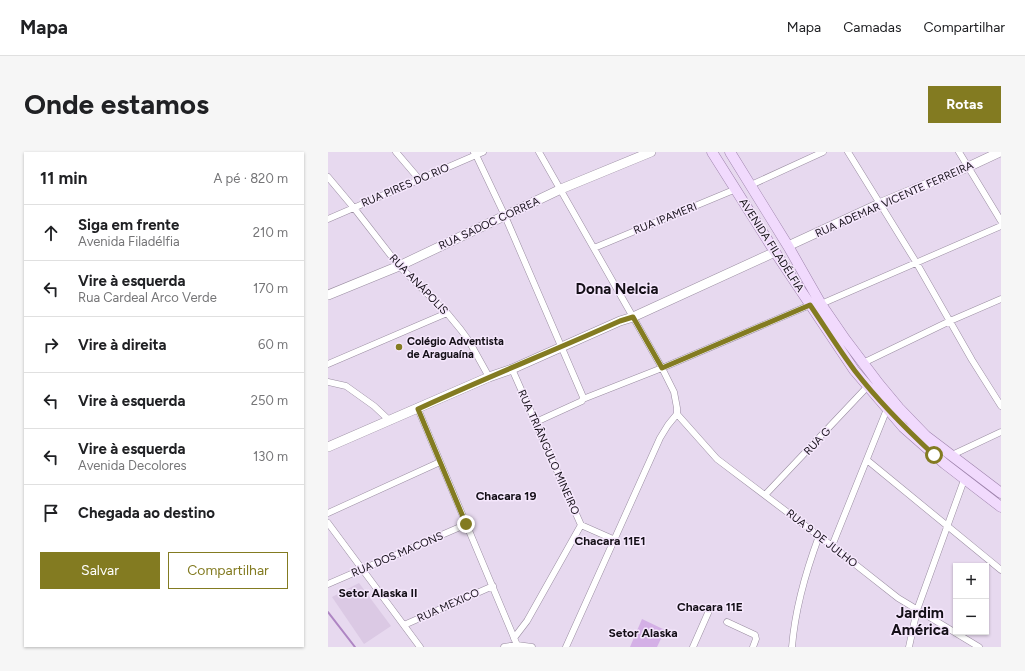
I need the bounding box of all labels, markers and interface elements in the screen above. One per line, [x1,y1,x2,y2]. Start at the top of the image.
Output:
text: Mapa [20,16,68,39]
text: Mapa [787,19,821,36]
text: Camadas [843,19,901,36]
text: Compartilhar [923,19,1005,36]
button: Rotas [928,86,1001,123]
text: Onde estamos [24,87,209,121]
street label: RUA ADEMAR VICENTE FERREIRA [813,158,976,240]
street label: RUA PIRES DO RIO [359,161,452,210]
text: 11 min [40,168,87,188]
text: A pé · 820 m [214,171,288,186]
street label: RUA SADOC CORREA [437,194,542,253]
street label: AVENIDA FILADÉLFIA [737,196,807,295]
street label: RUA IPAMERI [632,200,699,237]
text: Siga em frente [78,216,179,234]
icon: ahead [40,222,62,244]
text: 210 m [253,225,288,240]
text: Avenida Filadélfia [78,234,180,249]
street label: RUA ANÁPOLIS [387,252,451,317]
text: Vire à esquerda [78,272,185,290]
icon: left [40,278,62,300]
district label: Dona Nelcia [575,280,659,298]
text: 170 m [253,281,288,296]
text: Rua Cardeal Arco Verde [78,290,217,305]
icon: right [40,334,62,356]
place label: Colégio Adventista de Araguaína [407,335,504,361]
text: Vire à direita [78,336,167,354]
text: 60 m [258,337,288,352]
marker: Colégio Adventista de Araguaína [394,342,404,352]
street label: RUA TRIÂNGULO MINEIRO [515,387,583,517]
icon: left [40,390,62,412]
text: Vire à esquerda [78,392,185,410]
text: 250 m [251,393,288,408]
street label: RUA G [801,425,833,458]
text: Vire à esquerda [78,440,185,458]
icon: left [40,446,62,468]
route start [925,446,943,464]
text: 130 m [253,449,288,464]
text: Avenida Decolores [78,458,187,473]
district label: Chacara 19 [476,489,536,503]
icon: arrive [40,502,62,524]
text: Chegada ao destino [78,504,215,522]
street label: RUA 9 DE JULHO [784,507,860,570]
route end [457,515,475,533]
street label: RUA DOS MACONS [349,529,445,580]
district label: Chacara 11E1 [575,534,645,548]
button: Salvar [40,552,160,589]
button: Compartilhar [168,552,288,589]
map controls [953,563,989,635]
button: + [953,563,989,599]
district label: Setor Alaska II [339,586,417,600]
street label: RUA MEXICO [415,586,482,625]
button: − [953,599,989,635]
district label: Chacara 11E [677,600,743,614]
district label: Jardim América [891,604,949,639]
district label: Setor Alaska [608,626,678,640]

